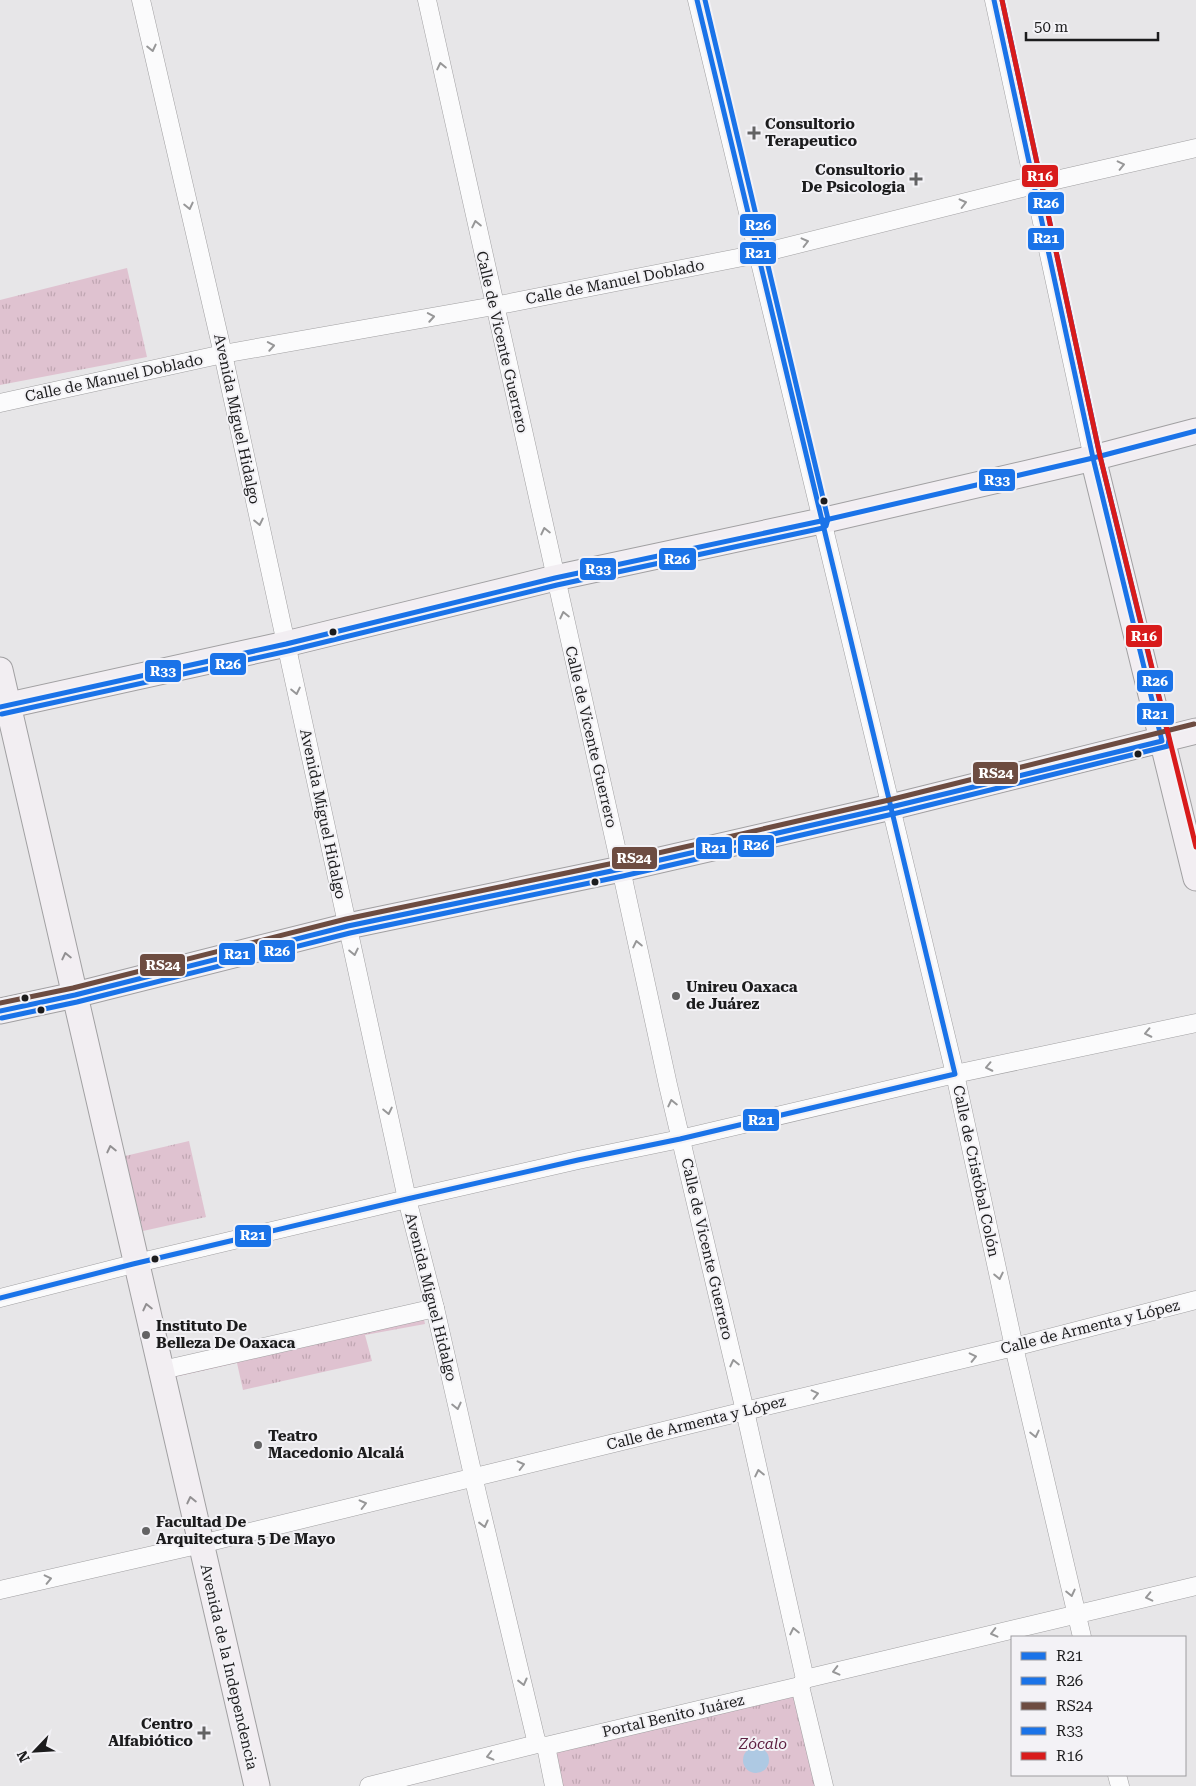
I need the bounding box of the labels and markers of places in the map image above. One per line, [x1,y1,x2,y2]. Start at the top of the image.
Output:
place label: Consultorio Terapeutico [765,115,857,150]
marker: Consultorio Terapeutico [747,126,761,140]
place label: Consultorio De Psicologia [801,161,905,196]
marker: Consultorio De Psicologia [909,172,923,186]
unlabelled marker [819,496,829,506]
unlabelled marker [328,627,338,637]
unlabelled marker [1133,749,1143,759]
unlabelled marker [590,877,600,887]
place label: Unireu Oaxaca de Juárez [686,978,798,1013]
marker: Unireu Oaxaca de Juárez [670,990,682,1002]
unlabelled marker [20,993,30,1003]
unlabelled marker [36,1005,46,1015]
unlabelled marker [150,1254,160,1264]
place label: Instituto De Belleza De Oaxaca [156,1317,296,1352]
marker: Instituto De Belleza De Oaxaca [140,1329,152,1341]
place label: Teatro Macedonio Alcalá [268,1427,404,1462]
marker: Teatro Macedonio Alcalá [252,1439,264,1451]
place label: Facultad De Arquitectura 5 De Mayo [156,1513,336,1548]
marker: Facultad De Arquitectura 5 De Mayo [140,1525,152,1537]
place label: Centro Alfabiótico [108,1715,193,1750]
marker: Centro Alfabiótico [197,1726,211,1740]

